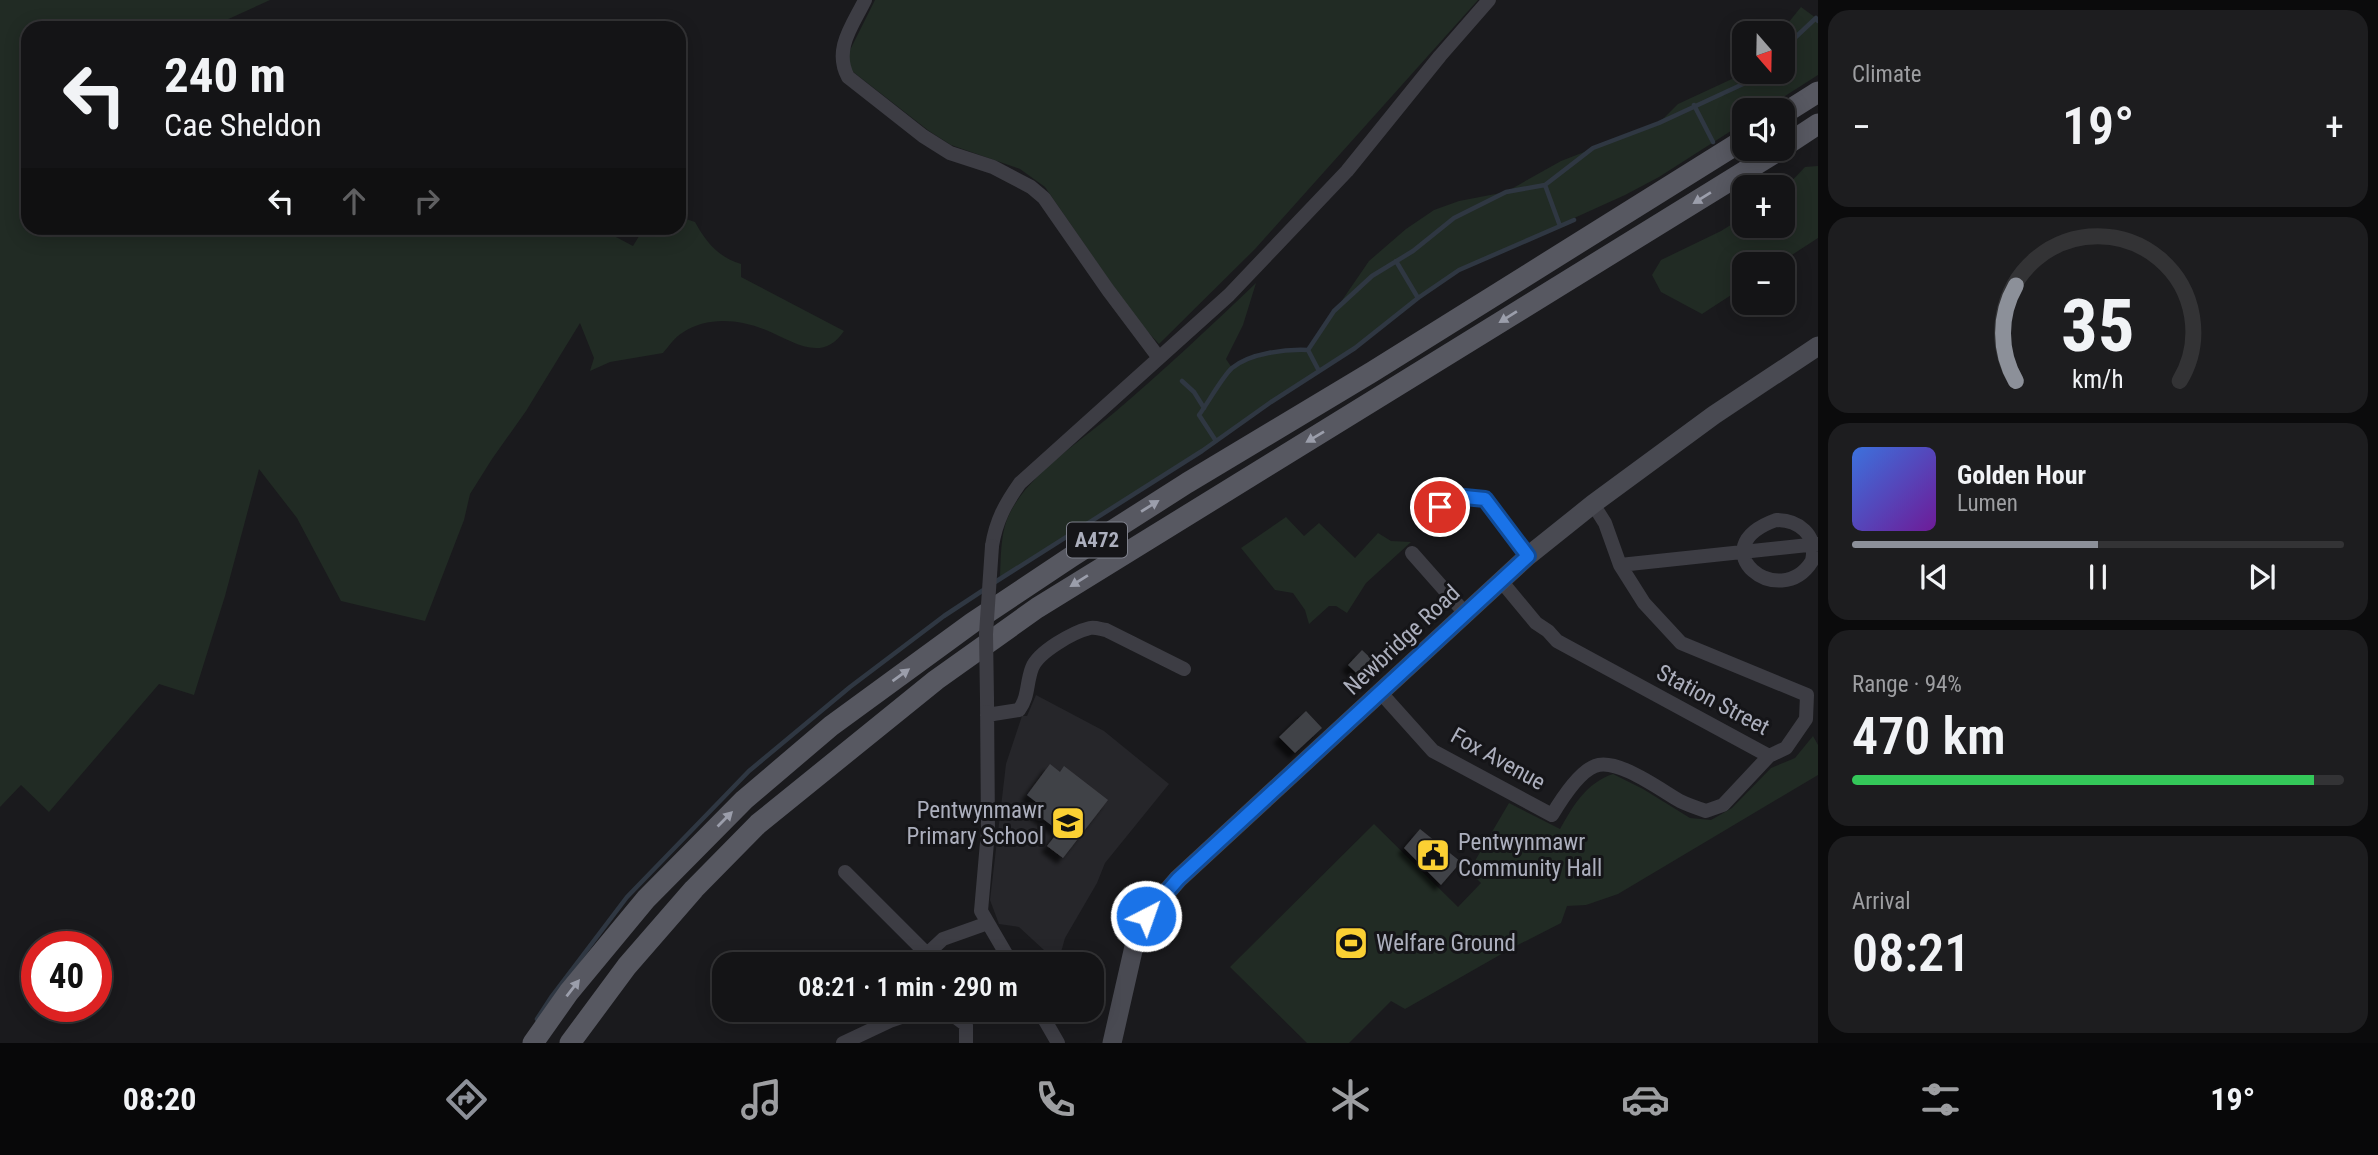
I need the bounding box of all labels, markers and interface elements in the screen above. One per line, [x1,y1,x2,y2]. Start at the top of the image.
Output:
north arrow [1732,21,1796,84]
map controls [1732,21,1795,315]
text: 240 m [164,47,286,104]
icon: left [49,49,140,140]
text: Climate [1852,61,1922,88]
text: 19° [2062,96,2134,157]
button: sound [1732,98,1795,161]
text: − [1852,105,1871,149]
text: + [2325,105,2344,149]
text: Cae Sheldon [164,106,322,144]
button: + [1732,175,1795,238]
icon: left [262,182,300,220]
icon: ahead [335,182,373,220]
icon: right [408,182,446,220]
one-way arrow [1692,191,1711,204]
button: − [1732,252,1795,315]
text: 35 [2061,283,2135,369]
one-way arrow [1499,311,1518,324]
text: km/h [2072,365,2124,394]
one-way arrow [1305,430,1324,443]
text: Golden Hour [1957,460,2086,490]
pin [1410,477,1470,537]
icon: arrive [1421,488,1459,526]
text: Lumen [1957,490,2018,517]
one-way arrow [1141,500,1160,513]
road number: A472 [1067,522,1127,558]
icon: previous [1915,558,1953,596]
icon: pause [2079,558,2117,596]
icon: next [2243,558,2281,596]
one-way arrow [1069,575,1089,588]
street label: Newbridge Road [1338,579,1466,701]
street label: Station Street [1652,659,1774,741]
one-way arrow [892,668,910,682]
text: Range · 94% [1852,671,1962,698]
text: 470 km [1852,706,2006,767]
street label: Fox Avenue [1446,722,1550,796]
place label: Pentwynmawr Primary School [907,797,1044,850]
school or university icon: Pentwynmawr Primary School [1049,804,1087,842]
one-way arrow [717,810,734,827]
place label: Pentwynmawr Community Hall [1458,829,1602,882]
public building icon: Pentwynmawr Community Hall [1414,836,1452,874]
position arrow [1109,879,1183,953]
text: Arrival [1852,888,1911,915]
text: 08:21 [1852,923,1970,984]
sports icon: Welfare Ground [1332,924,1370,962]
place label: Welfare Ground [1376,930,1516,957]
speed limit sign: 40 [21,931,112,1022]
text: 08:21 · 1 min · 290 m [798,972,1018,1002]
one-way arrow [566,979,581,997]
icon: directions [442,1075,491,1124]
icon: music [737,1075,786,1124]
icon: phone [1031,1075,1080,1124]
icon: climate [1326,1075,1375,1124]
icon: car [1621,1075,1670,1124]
icon: filters [1916,1075,1965,1124]
text: 08:20 [123,1080,196,1118]
text: 19° [2210,1080,2255,1118]

